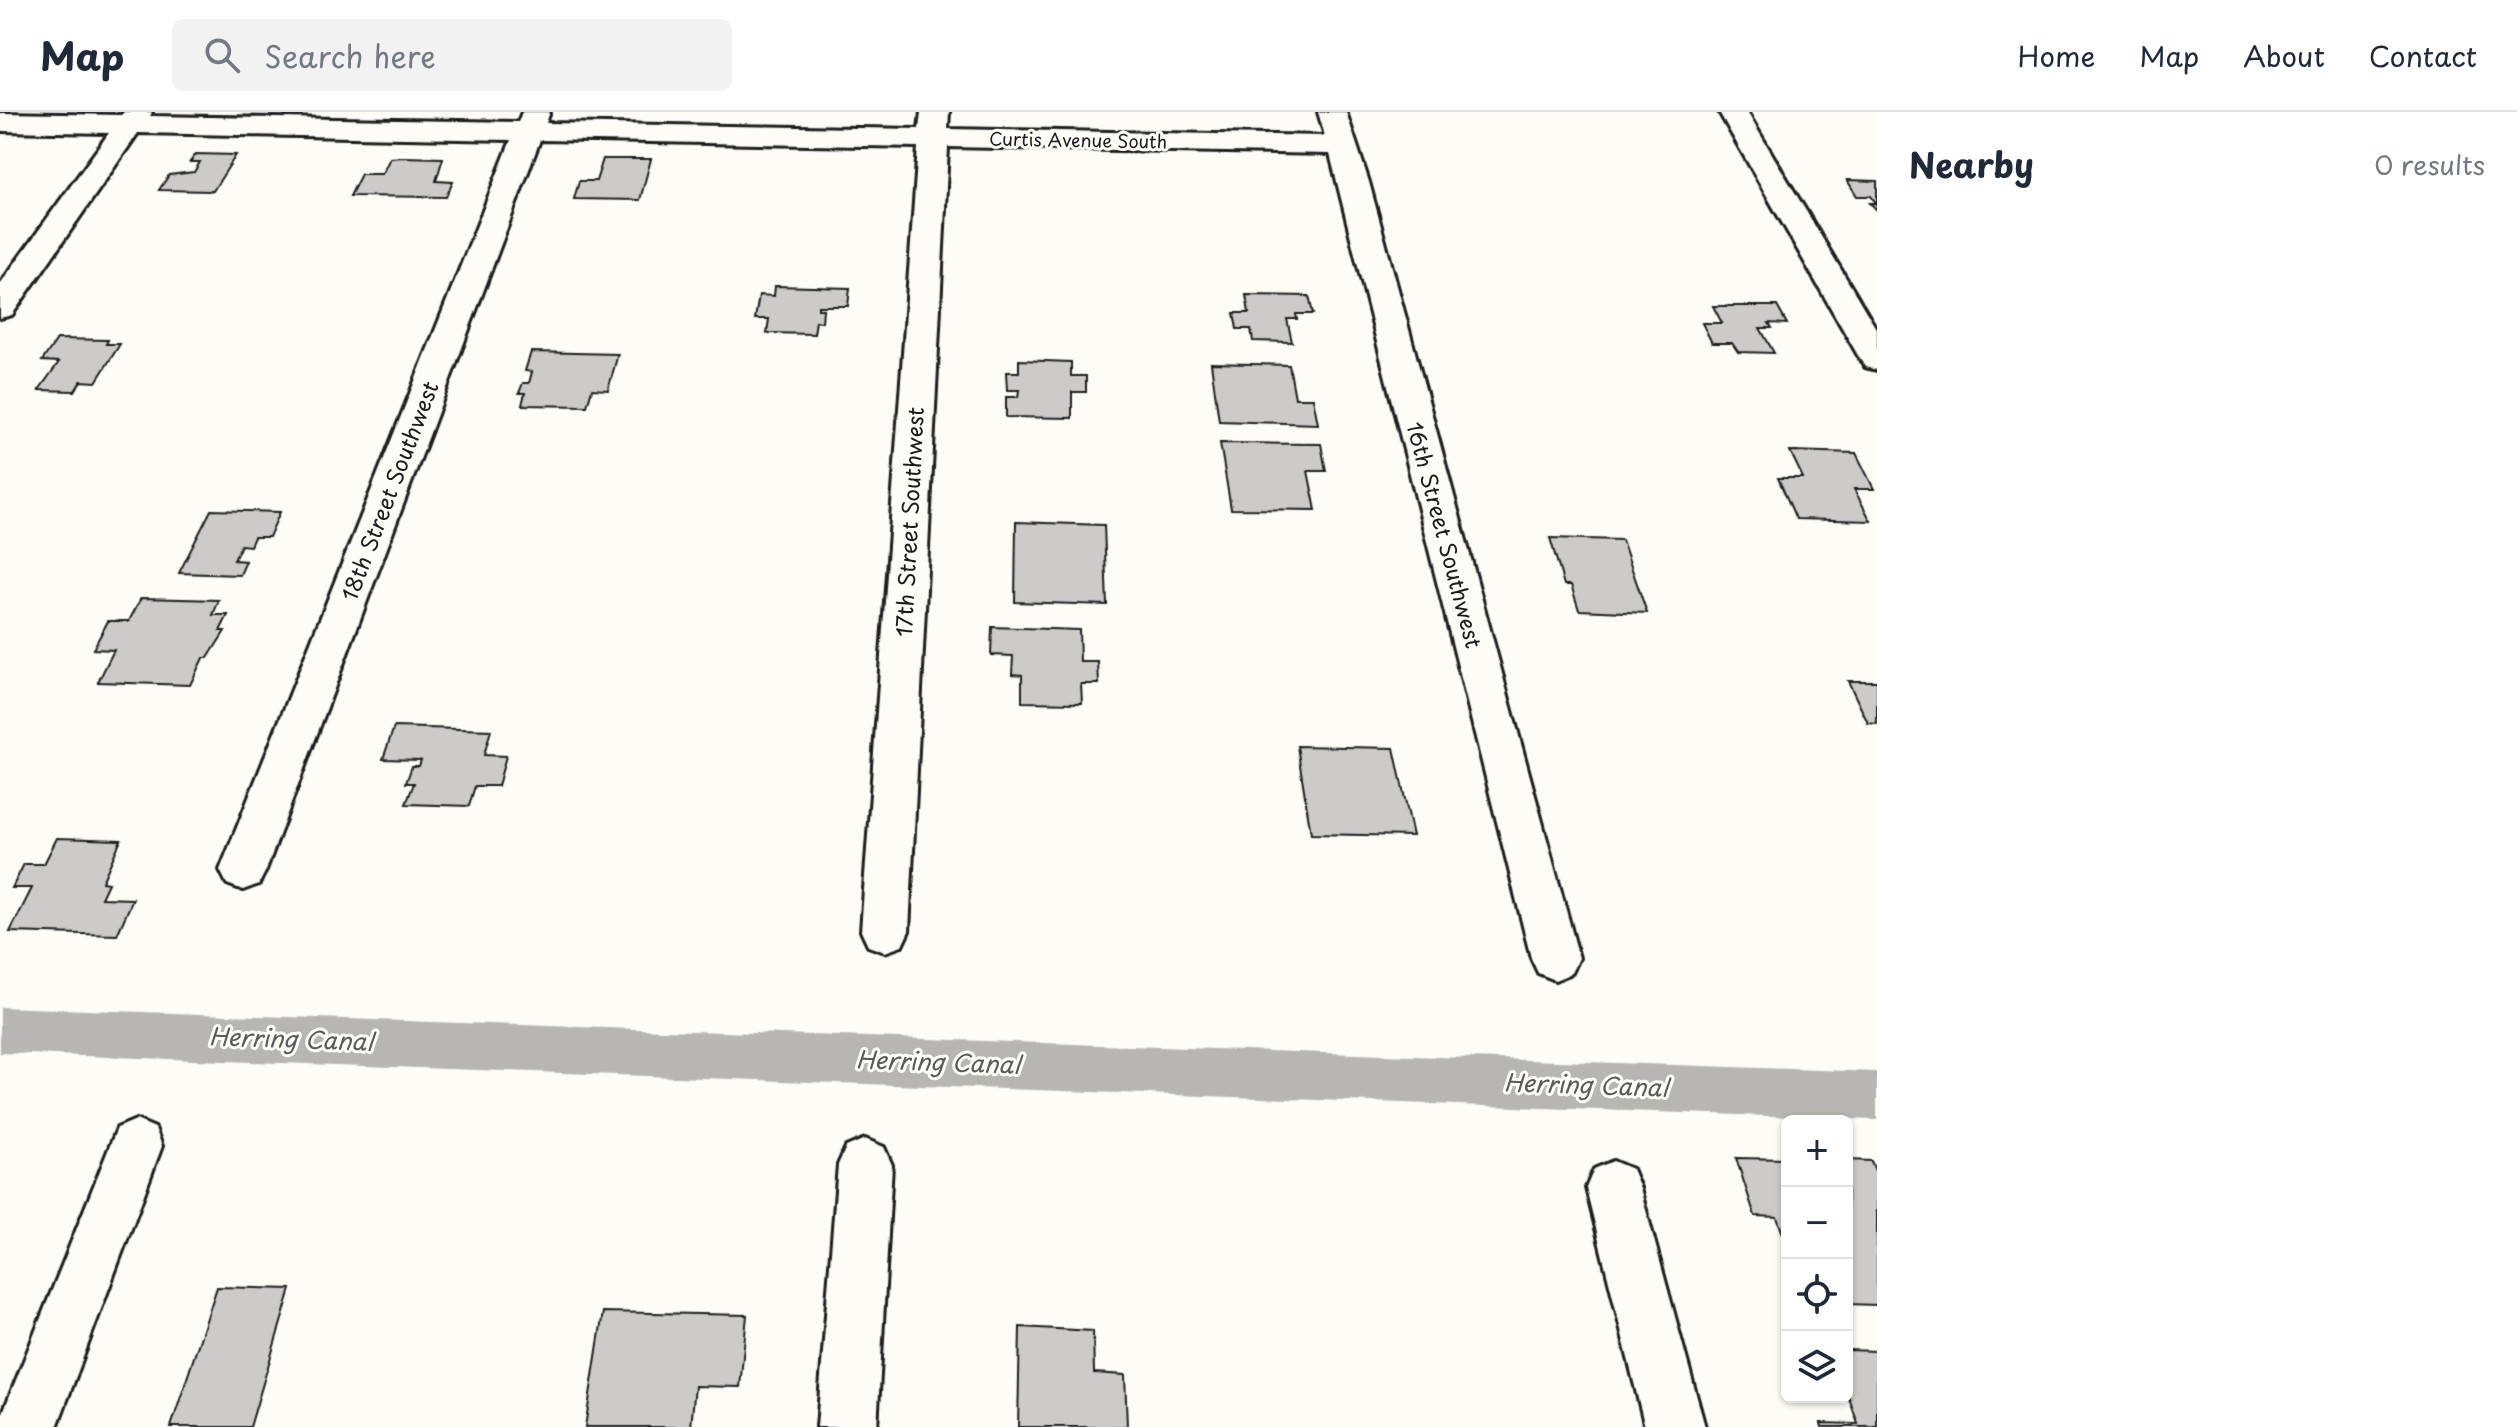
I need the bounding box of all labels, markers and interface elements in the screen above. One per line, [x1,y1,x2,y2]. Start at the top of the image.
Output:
search box [172,19,732,91]
text: Map [40,27,124,84]
icon: search [200,33,244,77]
text: Search here [264,33,436,78]
text: Home [2017,34,2095,77]
text: Map [2139,34,2199,77]
text: About [2243,34,2325,77]
text: Contact [2369,34,2477,77]
street label: Curtis Avenue South [989,124,1167,155]
text: Nearby [1909,138,2034,190]
text: 0 results [2374,145,2485,184]
street label: 18th Street Southwest [332,376,446,605]
street label: 17th Street Southwest [886,406,931,638]
street label: 16th Street Southwest [1399,418,1492,652]
water label: Herring Canal [208,1017,377,1059]
water label: Herring Canal [855,1040,1024,1082]
water label: Herring Canal [1503,1063,1672,1105]
map controls [1781,1115,1853,1403]
button: + [1781,1115,1853,1187]
button: − [1781,1187,1853,1259]
button: locate [1781,1259,1853,1331]
button: layers [1781,1331,1853,1403]

